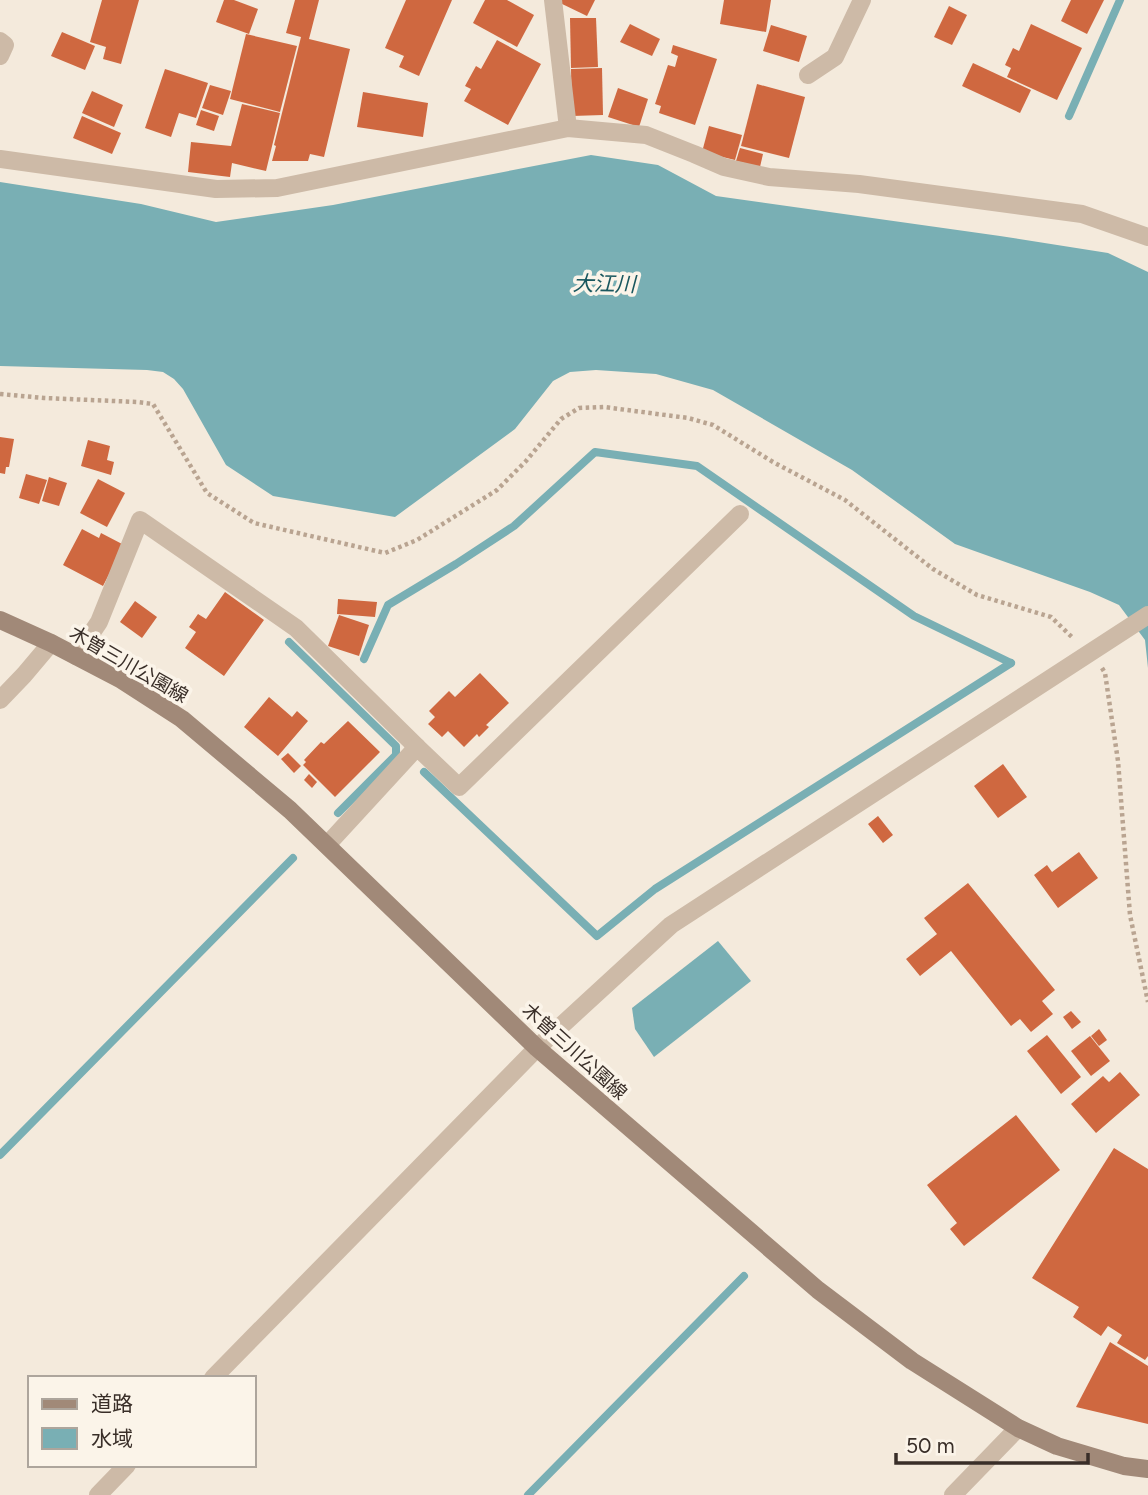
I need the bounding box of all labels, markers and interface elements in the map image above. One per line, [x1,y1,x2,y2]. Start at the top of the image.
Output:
water label: 大江川 [572,270,638,297]
street label: 木曽三川公園線 [65,621,192,708]
street label: 木曽三川公園線 [518,998,632,1104]
legend [28,1376,256,1467]
text: 道路 [91,1391,133,1416]
scale bar [896,1422,1088,1466]
text: 水域 [91,1426,133,1451]
text: 50 m [906,1433,955,1458]

